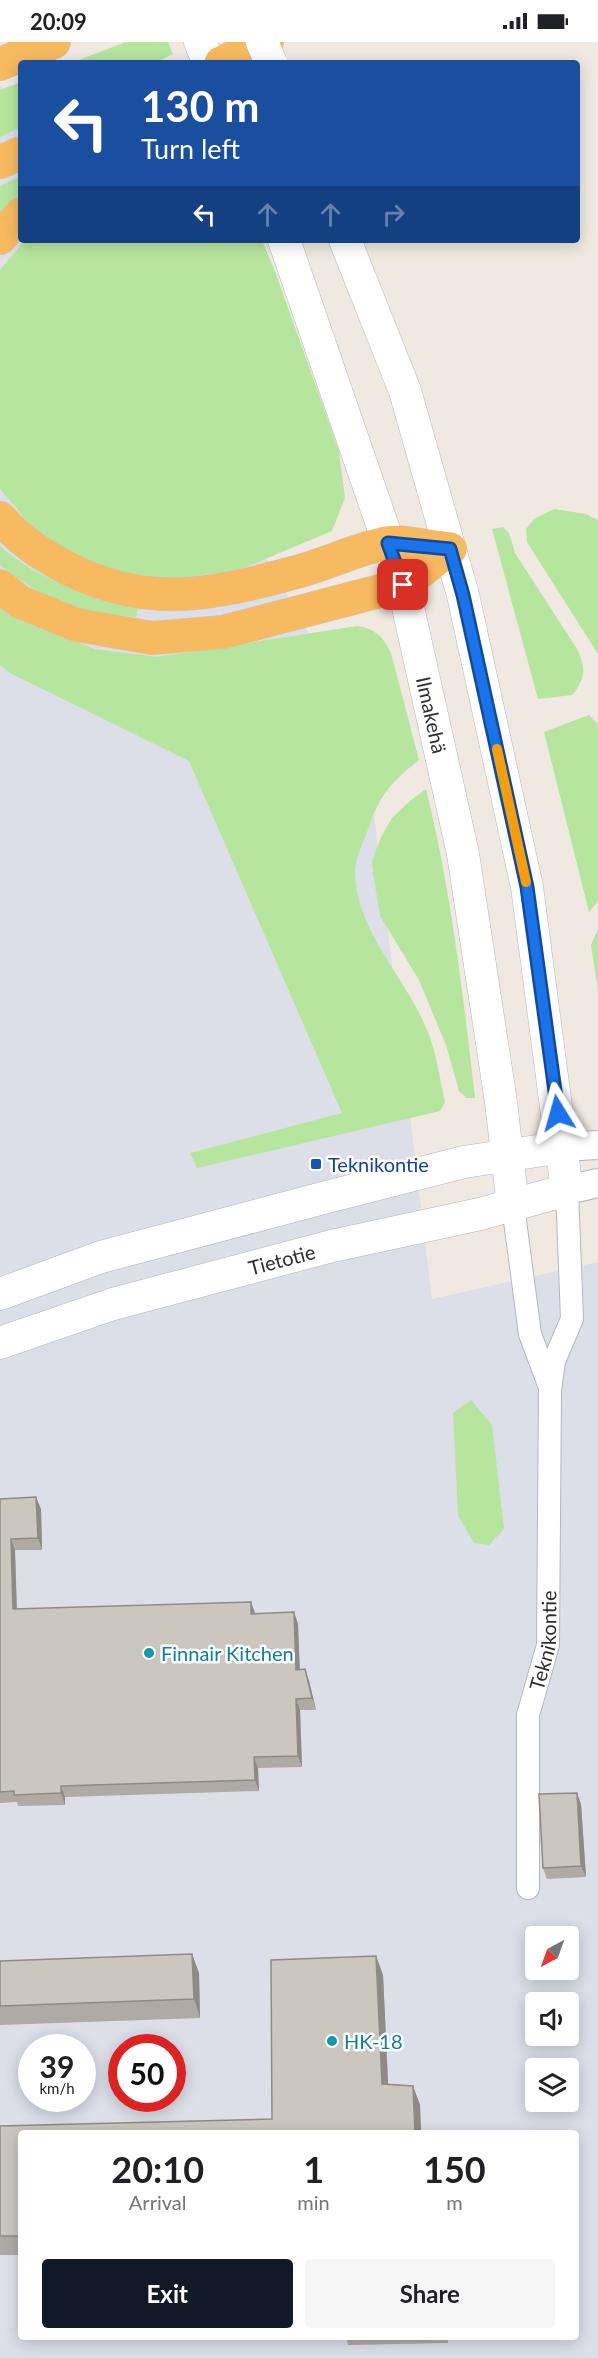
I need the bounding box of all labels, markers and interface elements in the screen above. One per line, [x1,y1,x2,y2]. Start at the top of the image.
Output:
text: 20:09 [30,8,87,35]
text: 130 m [141,81,259,131]
icon: left [42,84,120,162]
text: Turn left [141,132,240,165]
icon: left [188,198,221,231]
icon: ahead [251,198,284,231]
icon: ahead [314,198,347,231]
icon: right [377,198,410,231]
pin [377,559,428,610]
icon: arrive [386,568,419,601]
street label: Ilmakehä [412,674,452,755]
position arrow [526,1081,590,1145]
place label: Teknikontie [328,1152,429,1176]
marker: Teknikontie [309,1157,323,1171]
street label: Tietotie [246,1239,318,1280]
street label: Teknikontie [524,1590,560,1693]
place label: Finnair Kitchen [161,1641,294,1665]
marker: Finnair Kitchen [142,1646,156,1660]
north arrow [525,1926,579,1980]
map controls [525,1926,579,2112]
button: sound [525,1992,579,2046]
place label: HK-18 [344,2029,403,2053]
speed limit sign: 50 [108,2034,186,2112]
marker: HK-18 [325,2034,339,2048]
text: 39 [40,2048,74,2084]
button: layers [525,2058,579,2112]
text: km/h [39,2079,75,2097]
text: 20:10 [111,2147,204,2191]
text: 1 [303,2147,324,2191]
text: 150 [423,2147,486,2191]
text: Arrival [129,2190,186,2214]
text: min [297,2190,330,2214]
text: m [446,2190,463,2214]
button: Exit [42,2259,293,2328]
button: Share [305,2259,555,2328]

